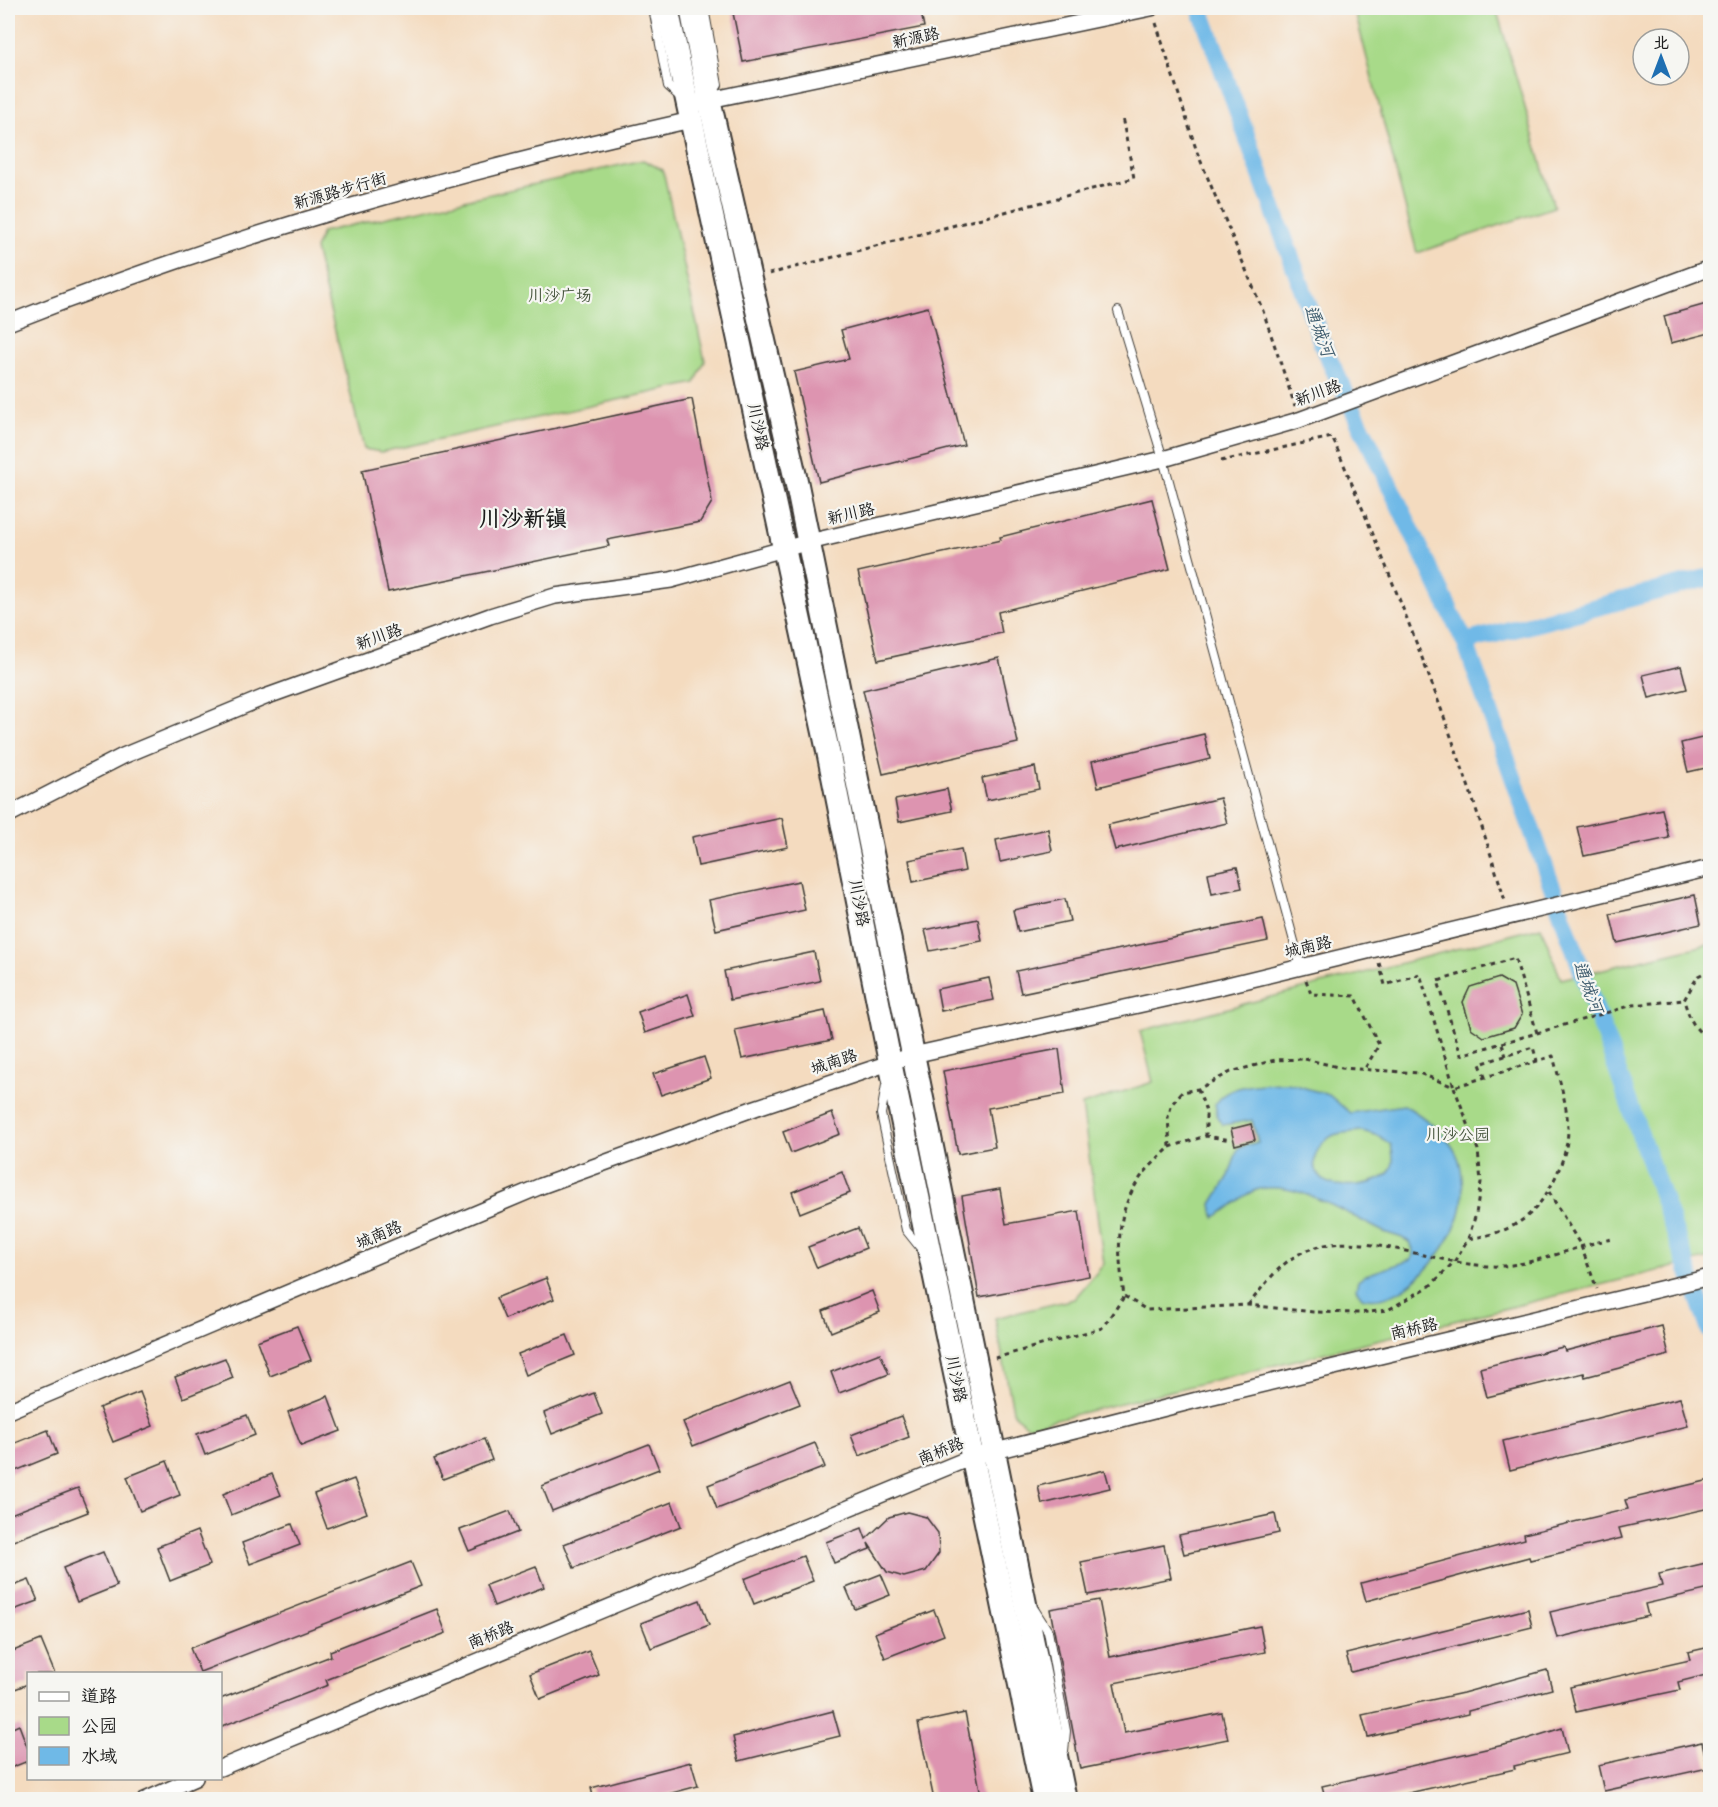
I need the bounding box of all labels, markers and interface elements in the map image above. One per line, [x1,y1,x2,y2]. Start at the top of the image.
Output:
street label: 新源路 [890,23,942,53]
north arrow [1631,27,1691,87]
text: 北 [1653,33,1669,53]
street label: 新源路步行街 [291,168,389,214]
park label: 川沙广场 [528,286,592,306]
water label: 通城河 [1299,302,1340,363]
street label: 新川路 [1292,375,1344,411]
street label: 川沙路 [743,401,773,453]
street label: 新川路 [825,499,877,529]
district label: 川沙新镇 [479,505,567,533]
street label: 新川路 [353,619,405,655]
street label: 川沙路 [845,878,873,928]
street label: 城南路 [1282,932,1334,962]
water label: 通城河 [1568,958,1609,1019]
street label: 城南路 [808,1045,860,1079]
park label: 川沙公园 [1426,1125,1490,1145]
street label: 城南路 [353,1216,405,1254]
street label: 南桥路 [1388,1314,1440,1344]
street label: 川沙路 [941,1353,971,1405]
street label: 南桥路 [915,1433,967,1469]
street label: 南桥路 [465,1617,517,1653]
legend [27,1672,222,1780]
text: 道路 [81,1685,117,1708]
text: 公园 [81,1715,117,1738]
text: 水域 [81,1745,117,1768]

